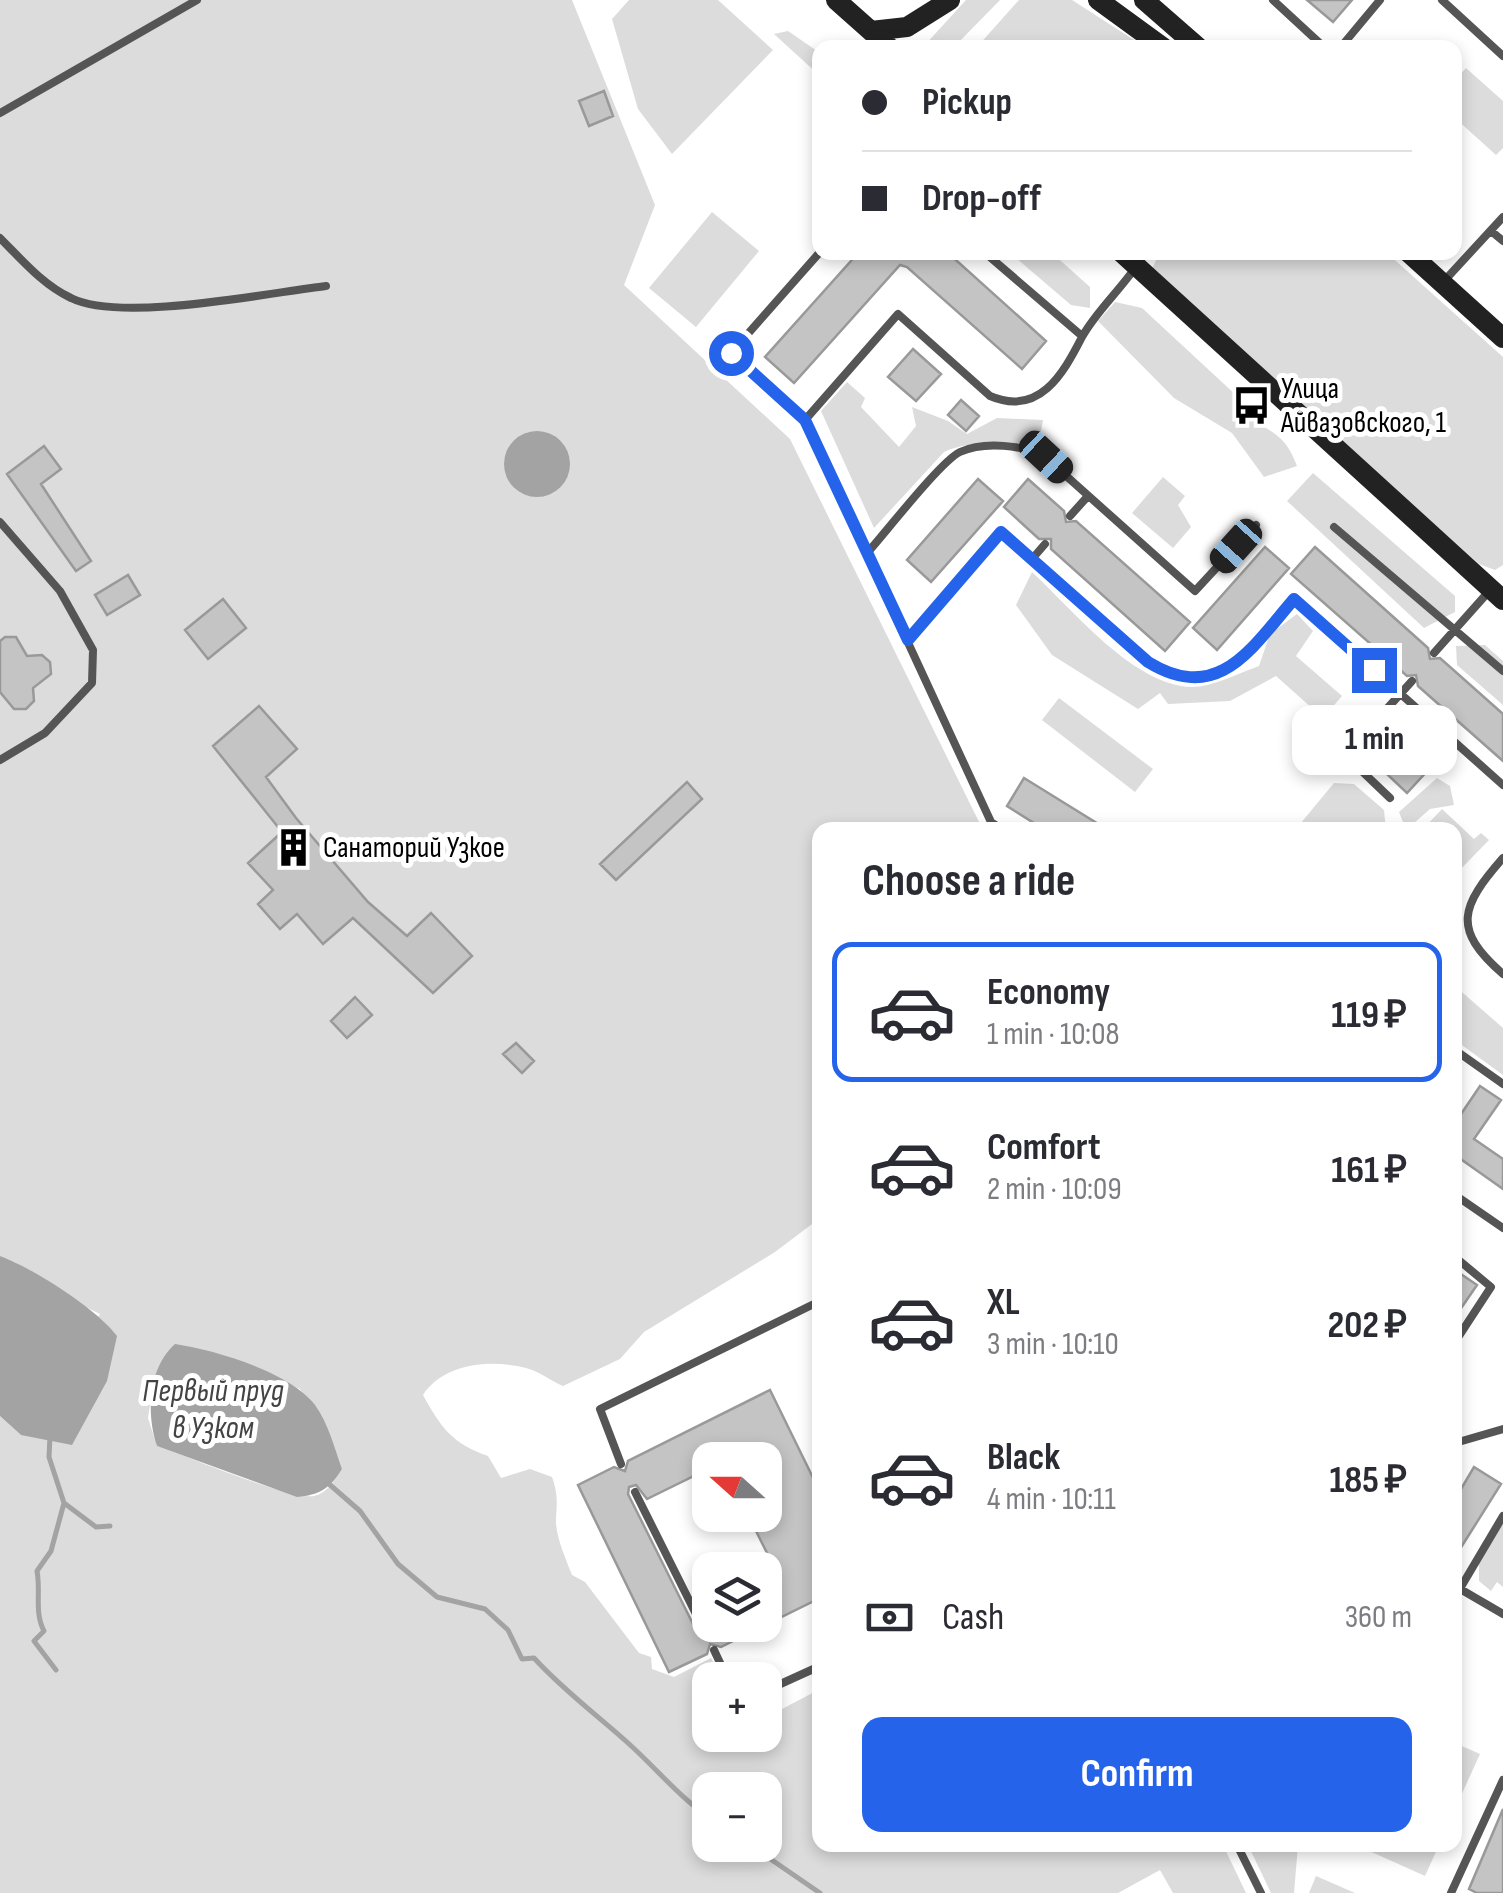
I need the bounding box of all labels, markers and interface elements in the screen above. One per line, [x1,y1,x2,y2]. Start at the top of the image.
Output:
text: Pickup [922,80,1012,125]
text: Drop-off [922,176,1041,221]
route start [709,331,754,376]
place label: Улица Айвазовского, 1 [1280,371,1447,441]
bus stop icon: Улица Айвазовского, 1 [1230,385,1272,427]
car [1014,426,1078,488]
car [1205,514,1267,578]
route end [1352,648,1397,693]
callout: 1 min [1292,705,1456,775]
text: 1 min [1345,720,1404,759]
building icon: Санаторий Узкое [272,827,314,869]
place label: Санаторий Узкое [323,830,505,866]
text: Choose a ride [862,854,1075,909]
icon: car [867,967,957,1057]
text: Economy [987,970,1110,1015]
text: 119 ₽ [1331,993,1407,1038]
text: 1 min · 10:08 [987,1015,1119,1054]
icon: car [867,1122,957,1212]
text: Comfort [987,1125,1101,1170]
text: 161 ₽ [1331,1148,1407,1193]
text: 2 min · 10:09 [987,1170,1122,1209]
icon: car [867,1277,957,1367]
text: XL [987,1280,1020,1325]
text: 202 ₽ [1328,1303,1407,1348]
text: 3 min · 10:10 [987,1325,1119,1364]
water label: Первый пруд в Узком [142,1372,284,1448]
icon: car [867,1432,957,1522]
text: Black [987,1435,1060,1480]
north arrow [692,1442,782,1532]
map controls [692,1442,782,1862]
text: 185 ₽ [1329,1458,1407,1503]
text: 4 min · 10:11 [987,1480,1116,1519]
button: layers [692,1552,782,1642]
icon: cash [862,1590,917,1645]
text: Cash [942,1595,1004,1640]
text: 360 m [1345,1598,1412,1637]
button: + [692,1662,782,1752]
button: Confirm [862,1717,1412,1832]
button: − [692,1772,782,1862]

